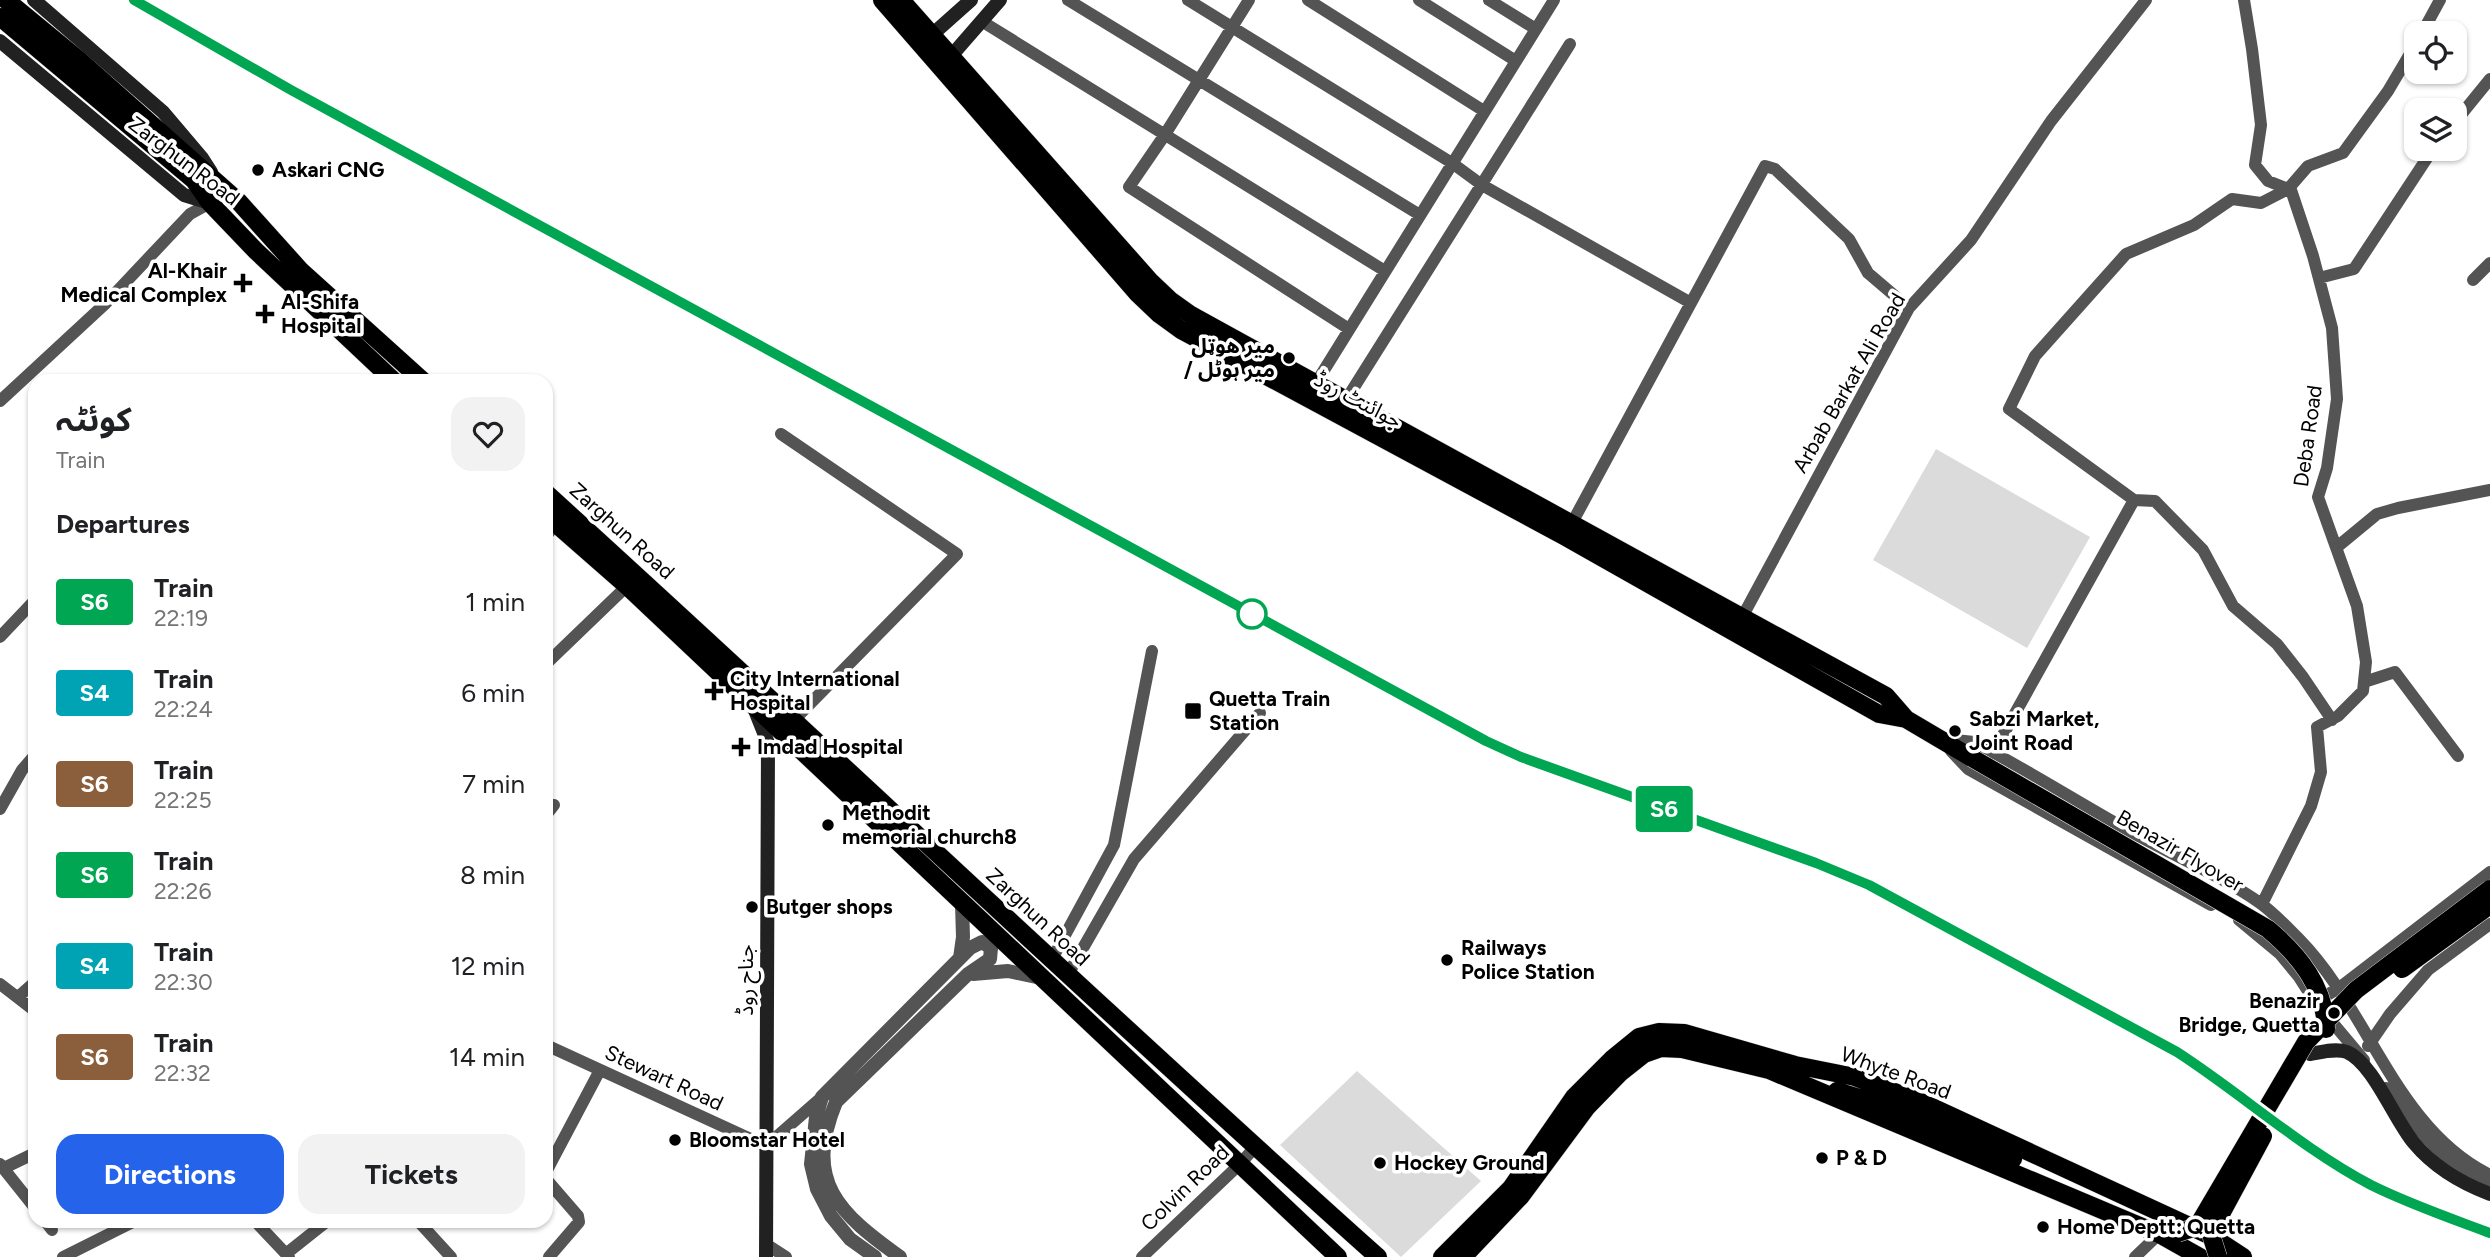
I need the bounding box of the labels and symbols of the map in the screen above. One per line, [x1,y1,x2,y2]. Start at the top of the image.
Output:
street label: Zarghun Road [124,111,245,210]
place label: Askari CNG [272,157,385,182]
marker: Askari CNG [250,162,266,178]
place label: Al-Khair Medical Complex [61,258,228,307]
marker: Al-Khair Medical Complex [233,273,253,293]
street label: Arbab Barkat Ali Road [1787,288,1910,477]
place label: Al-Shifa Hospital [281,289,361,338]
marker: Al-Shifa Hospital [255,304,275,324]
place label: میر هوټل / میر ہوٹل [1184,333,1275,382]
marker: میر هوټل / میر ہوٹل [1281,350,1297,366]
street label: جوائنٹ روڈ [1310,366,1406,433]
street label: Deba Road [2288,383,2327,488]
street label: Zarghun Road [565,477,680,584]
unlabelled marker [1237,599,1267,629]
place label: City International Hospital [730,666,900,715]
marker: City International Hospital [704,681,724,701]
place label: Quetta Train Station [1209,686,1330,735]
marker: Quetta Train Station [1183,701,1203,721]
place label: Sabzi Market, Joint Road [1969,706,2099,755]
marker: Sabzi Market, Joint Road [1947,723,1963,739]
place label: Imdad Hospital [757,734,903,759]
marker: Imdad Hospital [731,737,751,757]
line badge: S6 [1632,786,1696,832]
place label: Methodit memorial church8 [842,800,1017,849]
street label: Benazir Flyover [2112,804,2248,897]
marker: Methodit memorial church8 [820,817,836,833]
street label: Zarghun Road [981,862,1095,971]
place label: Butger shops [766,894,893,919]
marker: Butger shops [744,899,760,915]
place label: Railways Police Station [1461,935,1595,984]
street label: جناح روڈ [733,944,761,1016]
marker: Railways Police Station [1439,952,1455,968]
place label: Benazir Bridge, Quetta [2179,988,2320,1037]
marker: Benazir Bridge, Quetta [2326,1005,2342,1021]
street label: Stewart Road [601,1039,727,1116]
street label: Whyte Road [1838,1041,1955,1104]
place label: Bloomstar Hotel [689,1127,845,1152]
marker: Bloomstar Hotel [667,1132,683,1148]
street label: Colvin Road [1135,1139,1234,1236]
place label: P & D [1836,1145,1887,1170]
place label: Hockey Ground [1394,1150,1545,1175]
marker: P & D [1814,1150,1830,1166]
marker: Hockey Ground [1372,1155,1388,1171]
place label: Home Deptt: Quetta [2057,1214,2255,1239]
marker: Home Deptt: Quetta [2035,1219,2051,1235]

